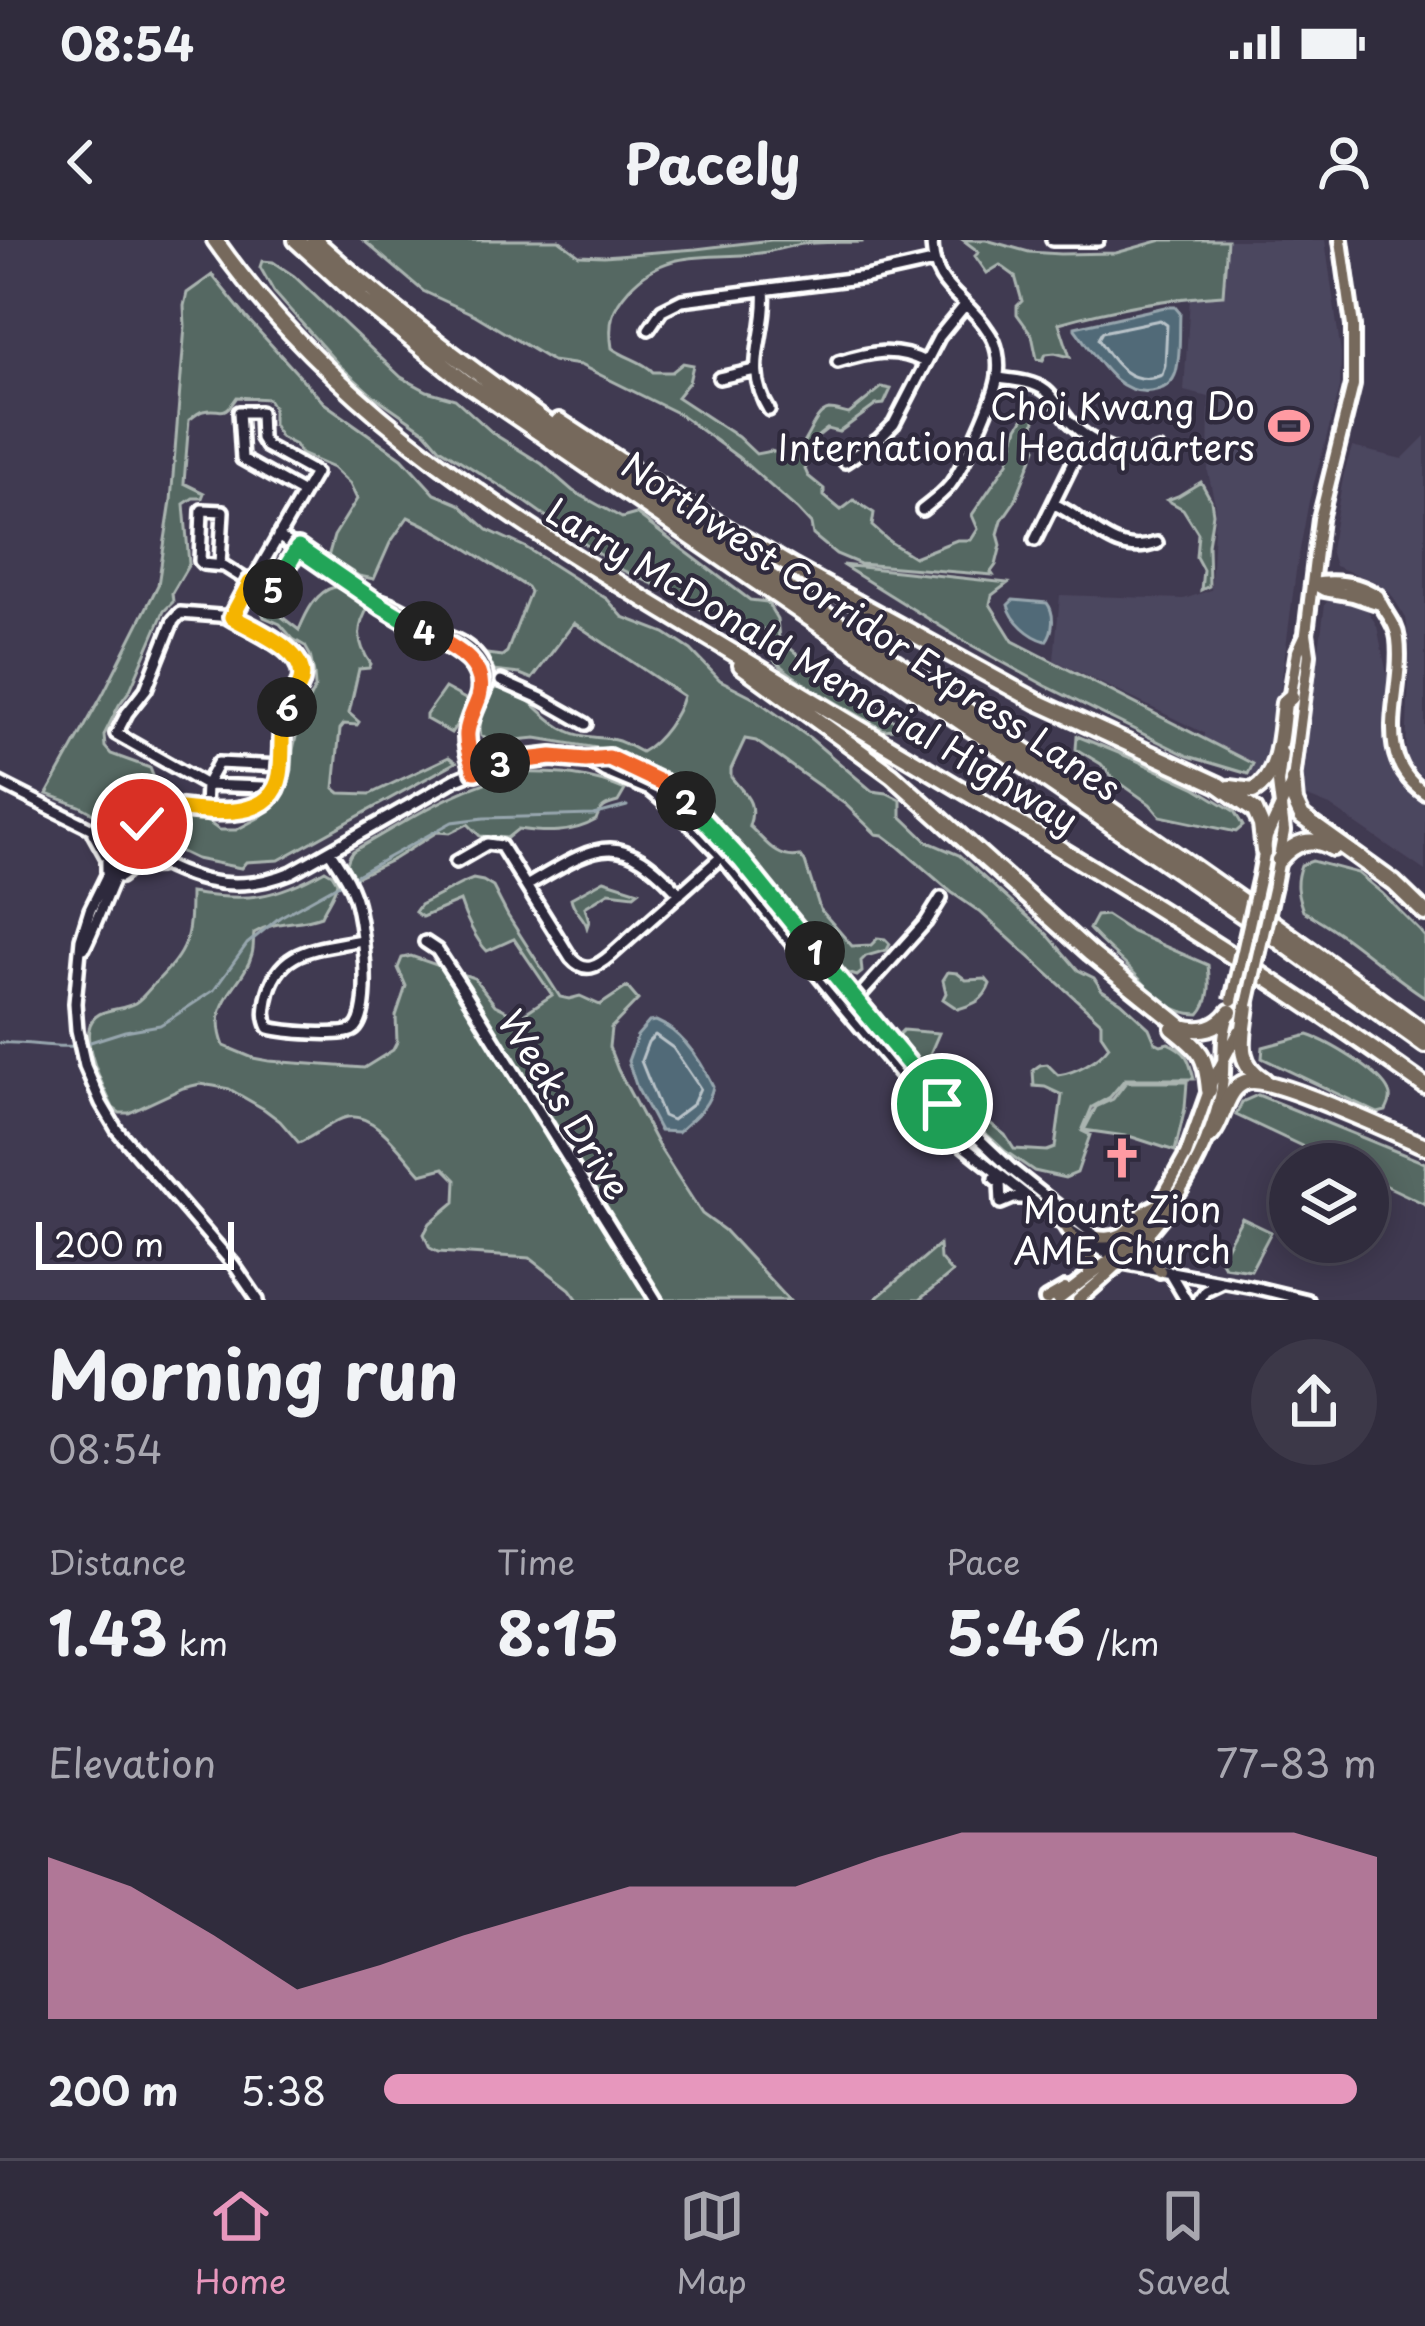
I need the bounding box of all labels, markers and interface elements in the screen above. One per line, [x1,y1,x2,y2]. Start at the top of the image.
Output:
text: 08:54 [60,8,194,76]
text: Pacely [624,122,801,203]
icon: back [48,129,114,195]
icon: person [1311,129,1377,195]
place label: Choi Kwang Do International Headquarters [777,378,1255,473]
sports icon: Choi Kwang Do International Headquarters [1266,403,1312,449]
street label: Northwest Corridor Express Lanes [612,437,1132,813]
street label: Larry McDonald Memorial Highway [536,483,1090,845]
pin: 5 [243,559,303,619]
text: 5 [262,564,284,614]
pin: 4 [394,601,454,661]
text: 4 [413,606,435,656]
pin: 6 [257,677,317,737]
text: 6 [275,682,299,732]
pin: 3 [470,733,530,793]
text: 3 [489,738,511,788]
pin: 2 [656,771,716,831]
pin [91,773,193,875]
text: 2 [674,776,698,826]
icon: check [109,791,175,857]
pin: 1 [785,921,845,981]
text: 1 [807,926,823,976]
street label: Weeks Drive [486,999,646,1209]
pin [891,1053,993,1155]
icon: arrive [909,1071,975,1137]
church icon: Mount Zion AME Church [1099,1135,1145,1181]
map controls [1269,1143,1389,1263]
button: layers [1269,1143,1389,1263]
place label: Mount Zion AME Church [1013,1181,1231,1276]
scale bar [36,1216,234,1269]
text: 200 m [54,1218,164,1268]
text: Morning run [48,1323,458,1422]
button: share [1251,1339,1377,1465]
text: 08:54 [48,1418,163,1477]
text: Distance [48,1536,186,1586]
text: Time [497,1536,575,1586]
text: Pace [946,1536,1020,1586]
text: 1.43 [48,1586,168,1676]
text: 8:15 [497,1586,619,1676]
text: 5:46 [946,1586,1086,1676]
text: km [168,1617,228,1667]
text: /km [1086,1617,1159,1667]
text: Elevation [48,1732,216,1791]
text: 77–83 m [1216,1732,1377,1791]
text: 200 m [48,2060,178,2119]
text: 5:38 [240,2060,326,2119]
tab: Home [195,2183,287,2305]
tab: Map [676,2183,747,2305]
tab: Saved [1137,2183,1230,2305]

